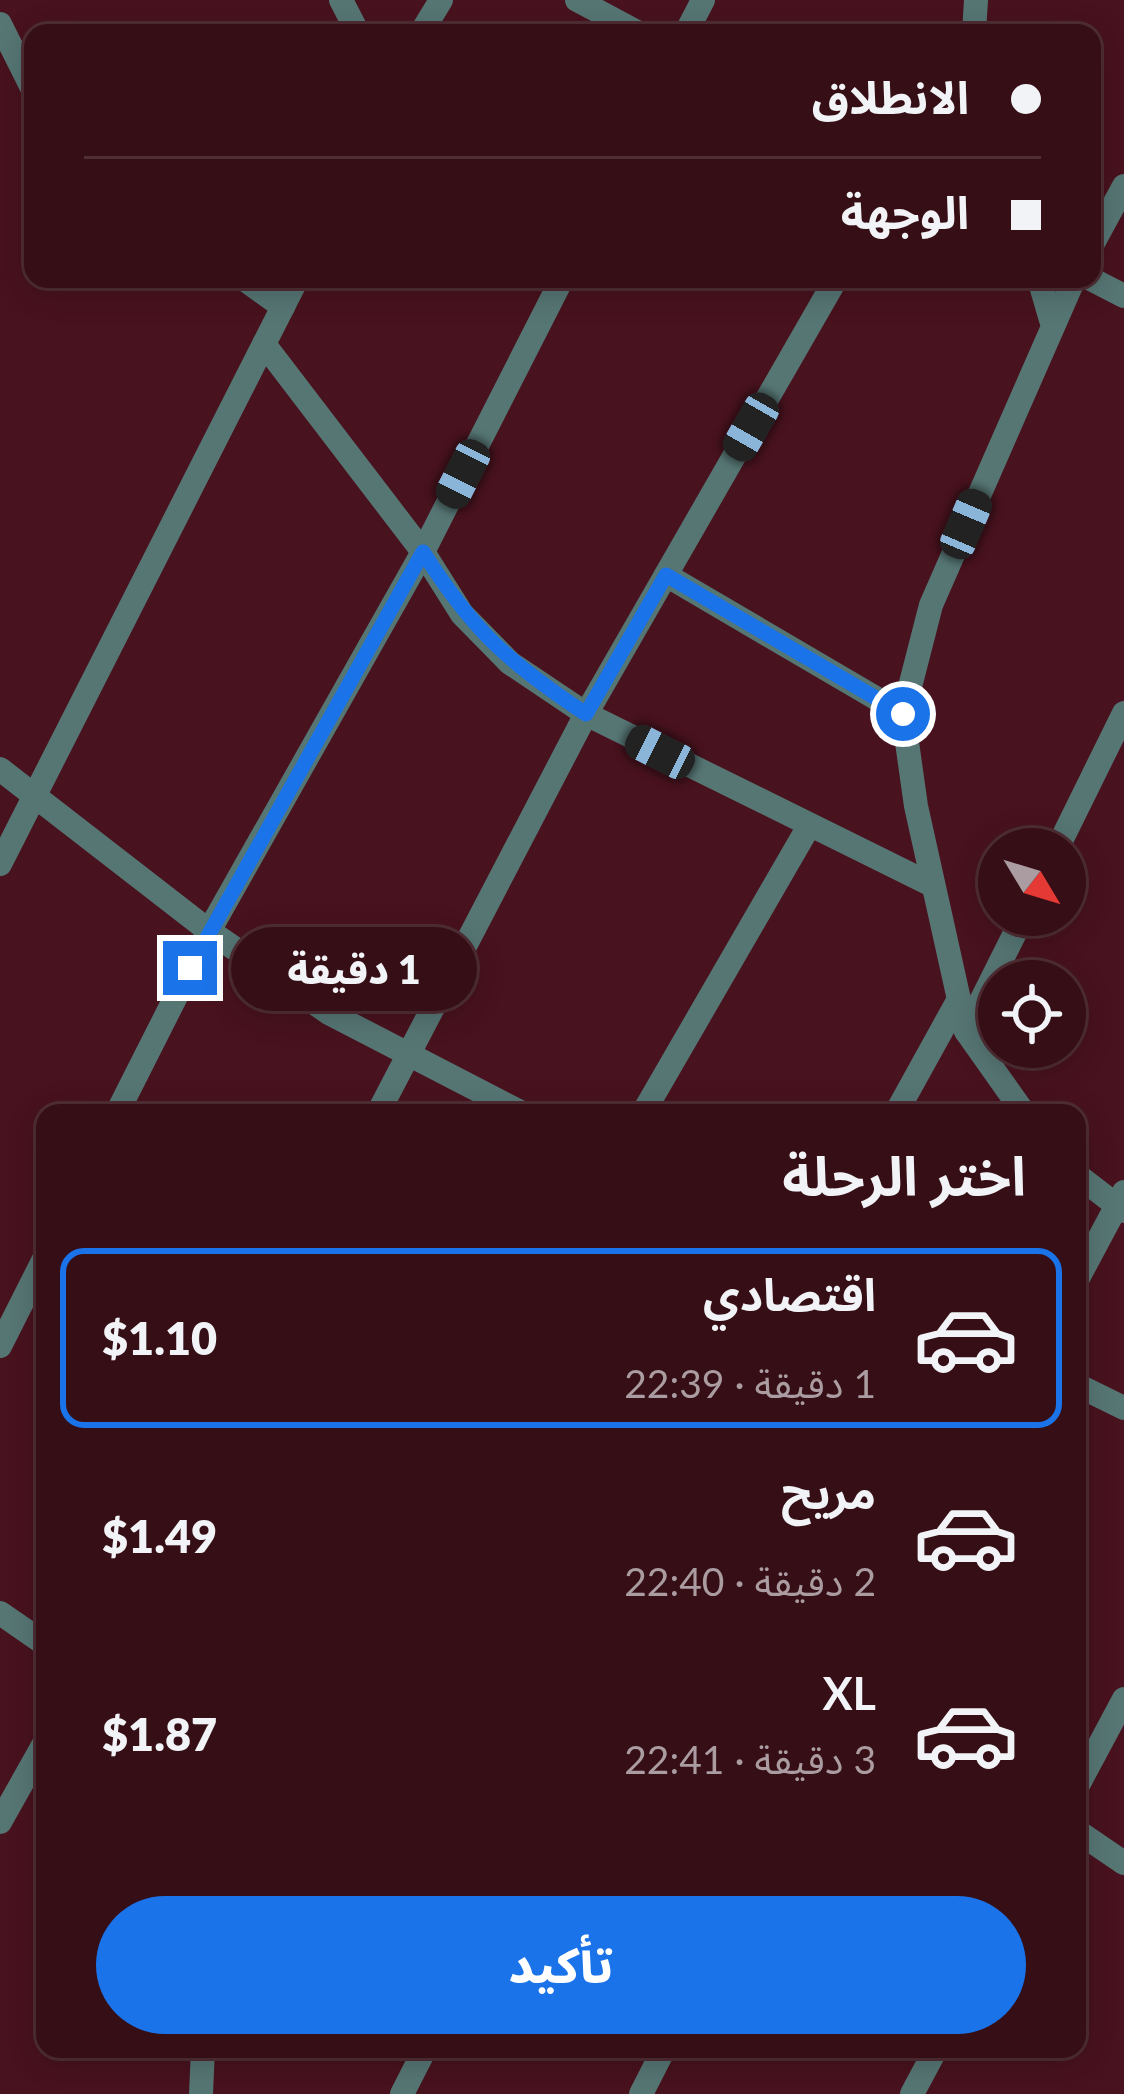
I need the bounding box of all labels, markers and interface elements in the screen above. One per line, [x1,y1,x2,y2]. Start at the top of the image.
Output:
text: الانطلاق [812,70,969,124]
text: الوجهة [841,185,969,239]
car [717,387,785,467]
car [431,434,495,514]
car [935,484,997,564]
route start [876,687,930,741]
car [620,720,700,784]
north arrow [978,828,1086,936]
map controls [978,828,1086,1068]
callout: 1 دقيقة [232,926,478,1010]
route end [163,941,217,995]
text: 1 دقيقة [287,946,421,992]
button: locate [978,960,1086,1068]
text: اختر الرحلة [782,1143,1026,1208]
text: اقتصادي [703,1267,876,1321]
icon: car [912,1284,1020,1392]
text: $1.10 [102,1311,217,1365]
text: 1 دقيقة · 22:39 [624,1360,876,1406]
text: مريح [781,1465,876,1519]
icon: car [912,1482,1020,1590]
text: $1.49 [102,1509,217,1563]
text: 2 دقيقة · 22:40 [624,1558,876,1604]
text: XL [822,1666,876,1720]
icon: car [912,1680,1020,1788]
text: $1.87 [102,1707,217,1761]
text: 3 دقيقة · 22:41 [624,1736,876,1782]
button: تأكيد [96,1896,1026,2034]

